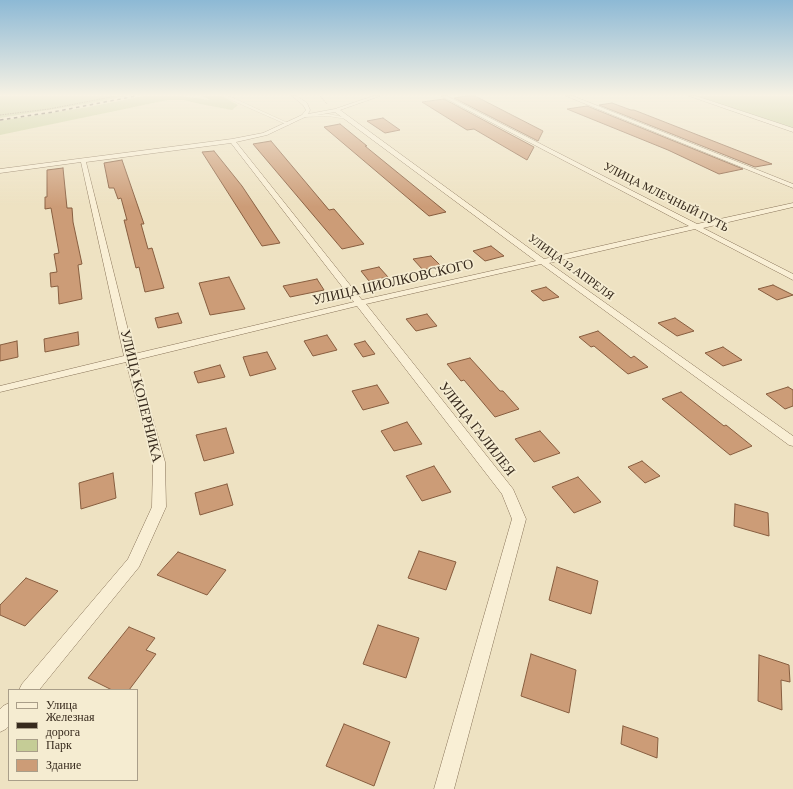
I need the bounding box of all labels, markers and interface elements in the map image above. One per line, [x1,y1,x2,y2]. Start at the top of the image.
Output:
street label: УЛИЦА МЛЕЧНЫЙ ПУТЬ [601,159,731,235]
street label: УЛИЦА 12 АПРЕЛЯ [525,231,617,303]
street label: УЛИЦА ЦИОЛКОВСКОГО [311,255,475,309]
street label: УЛИЦА КОПЕРНИКА [116,328,166,464]
street label: УЛИЦА ГАЛИЛЕЯ [435,379,519,479]
legend [8,689,138,781]
text: Улица [46,698,77,712]
text: Железная дорога [46,710,95,739]
text: Парк [46,738,72,752]
text: Здание [46,758,81,772]

